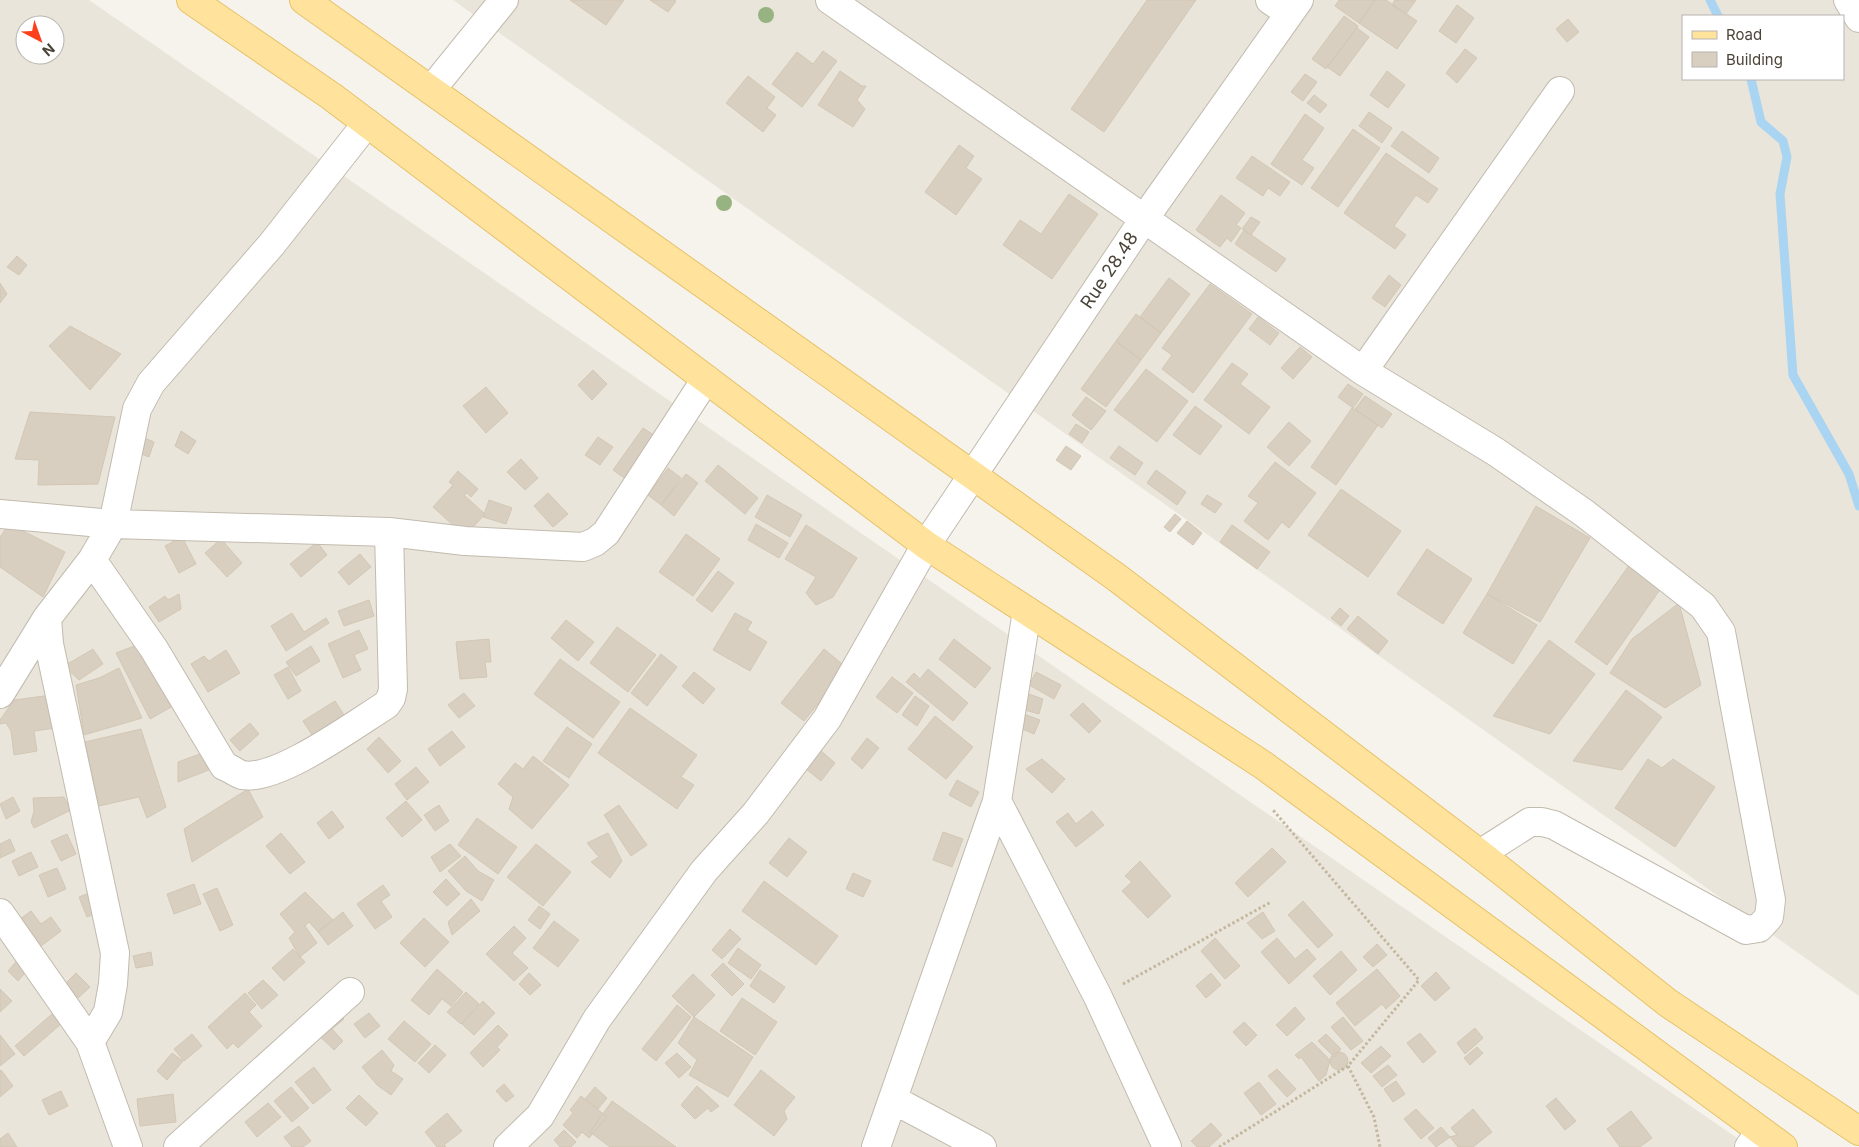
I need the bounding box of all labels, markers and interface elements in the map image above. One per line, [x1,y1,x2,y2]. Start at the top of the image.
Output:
north arrow [15,15,65,65]
legend [1682,15,1844,80]
text: Road [1726,25,1762,44]
text: N [39,40,58,60]
text: Building [1726,50,1783,69]
street label: Rue 28.48 [1076,228,1142,312]

